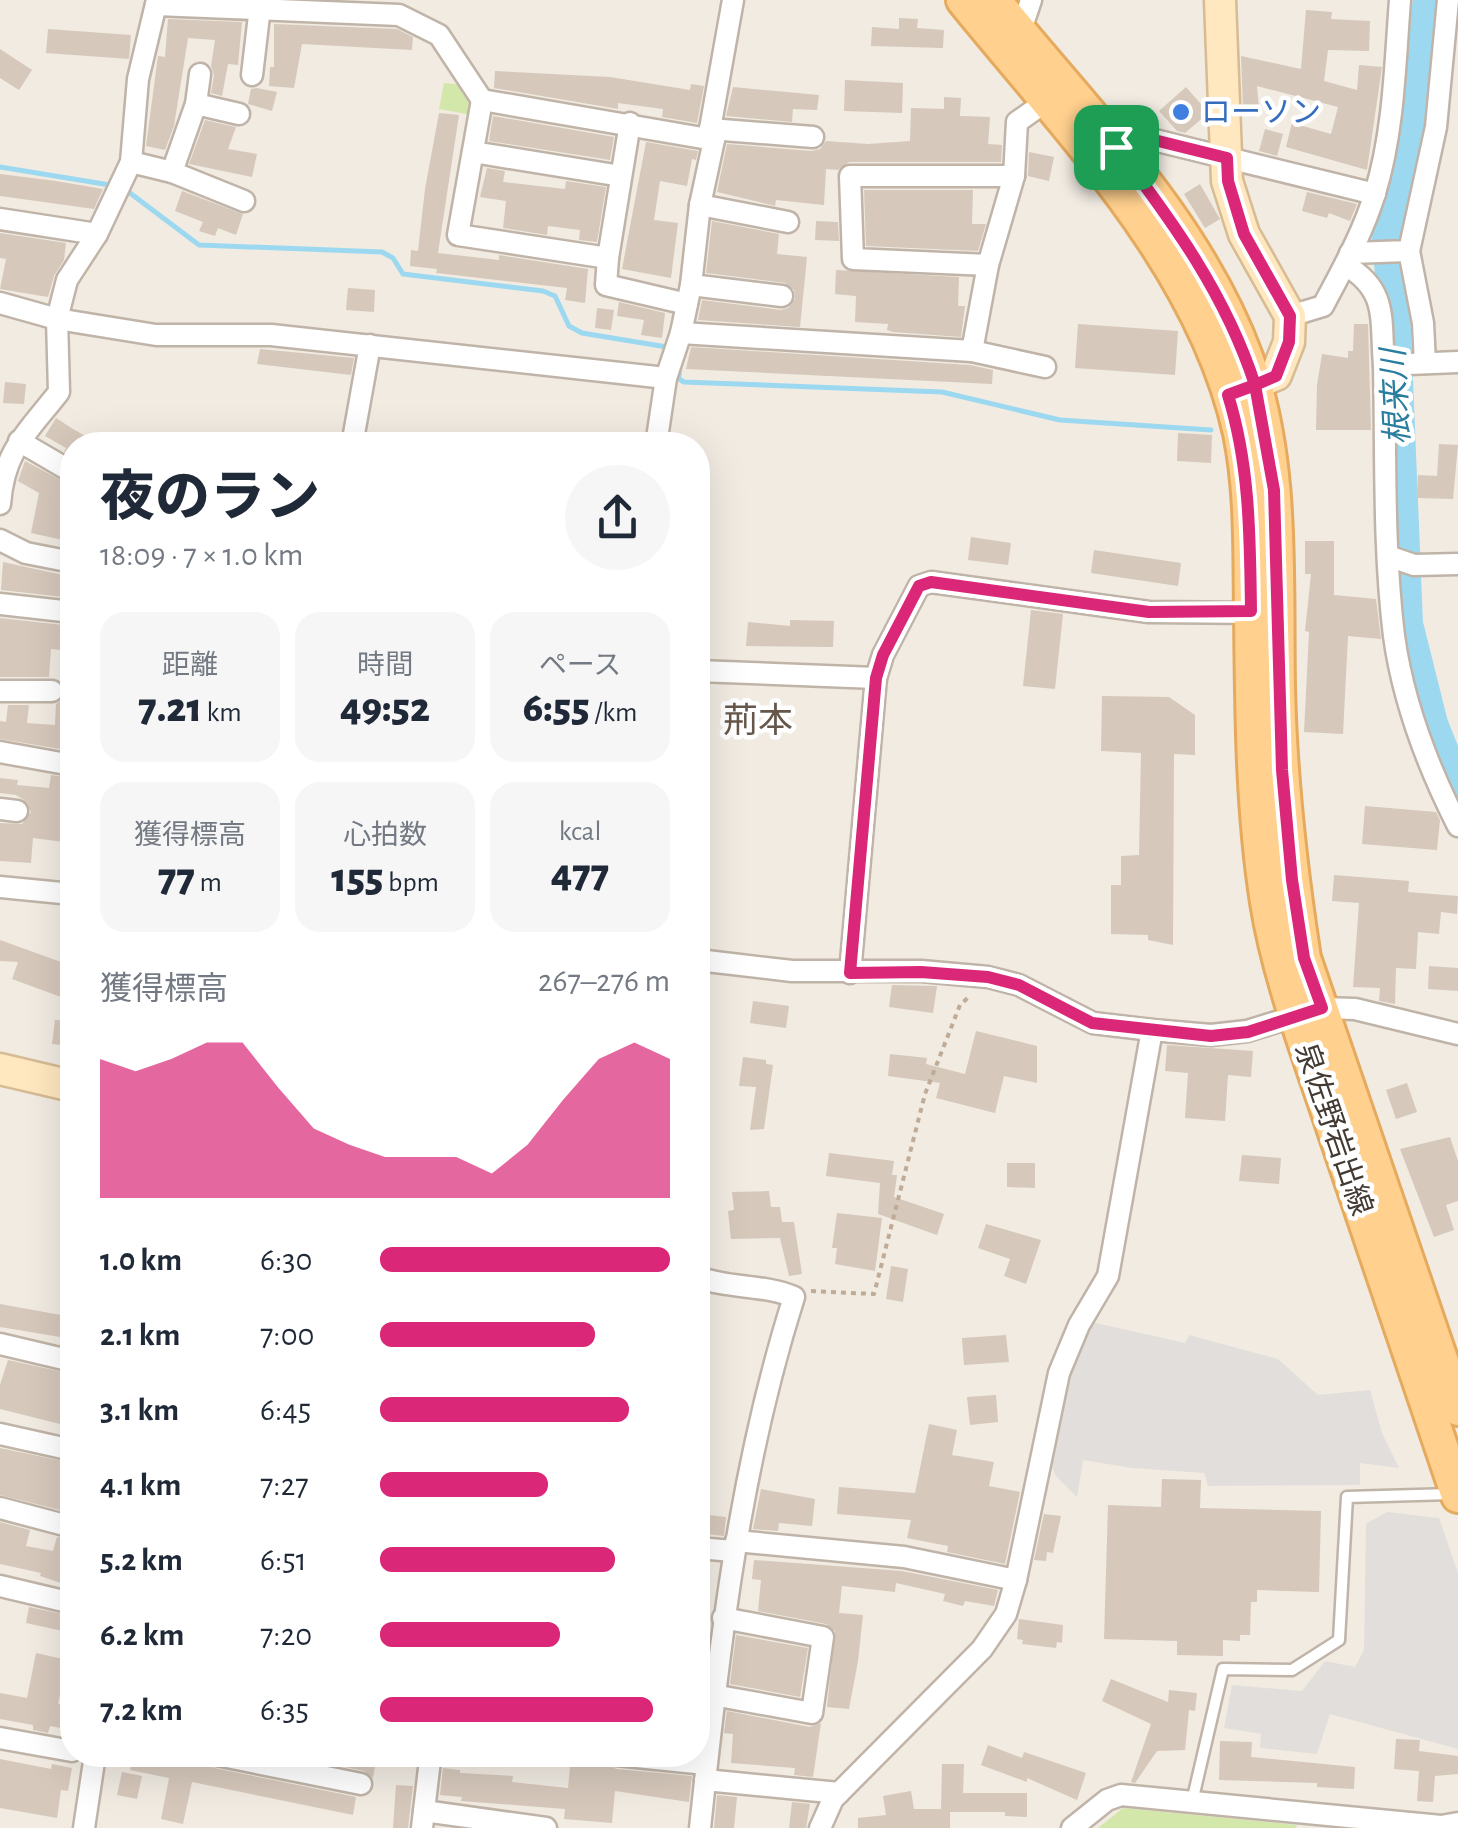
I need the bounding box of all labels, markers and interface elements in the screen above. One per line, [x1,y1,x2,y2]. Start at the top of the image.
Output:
place label: ローソン [1201,98,1321,128]
marker: ローソン [1170,101,1192,123]
pin [1074,105,1159,190]
icon: arrive [1089,120,1144,175]
water label: 根来川 [1376,345,1414,446]
button: share [565,465,670,570]
text: 夜のラン [100,471,320,526]
text: 18:09 · 7 × 1.0 km [100,539,303,571]
text: 距離 [162,652,218,680]
text: 時間 [357,652,413,680]
text: ペース [539,652,621,680]
text: 7.21 [138,687,202,729]
text: 49:52 [340,687,430,729]
text: 6:55 [523,687,590,729]
text: km [202,699,242,727]
text: /km [590,699,637,727]
district label: 荊本 [723,702,793,739]
text: kcal [559,818,601,846]
text: 獲得標高 [134,822,246,850]
text: 心拍数 [343,822,427,850]
text: 477 [551,853,609,895]
text: 77 [158,857,195,899]
text: 155 [331,857,383,899]
text: m [195,869,222,897]
text: bpm [383,869,439,897]
text: 267–276 m [538,965,670,997]
text: 獲得標高 [100,973,228,1005]
street label: 泉佐野岩出線 [1290,1039,1378,1219]
text: 1.0 km [100,1244,182,1276]
text: 6:30 [260,1244,312,1276]
text: 2.1 km [100,1319,180,1351]
text: 7:00 [260,1319,314,1351]
text: 3.1 km [100,1394,179,1426]
text: 6:45 [260,1394,311,1426]
text: 4.1 km [100,1469,181,1501]
text: 7:27 [260,1469,309,1501]
text: 5.2 km [100,1544,183,1576]
text: 6:51 [260,1544,307,1576]
text: 6.2 km [100,1619,184,1651]
text: 7:20 [260,1619,312,1651]
text: 7.2 km [100,1694,183,1726]
text: 6:35 [260,1694,309,1726]

